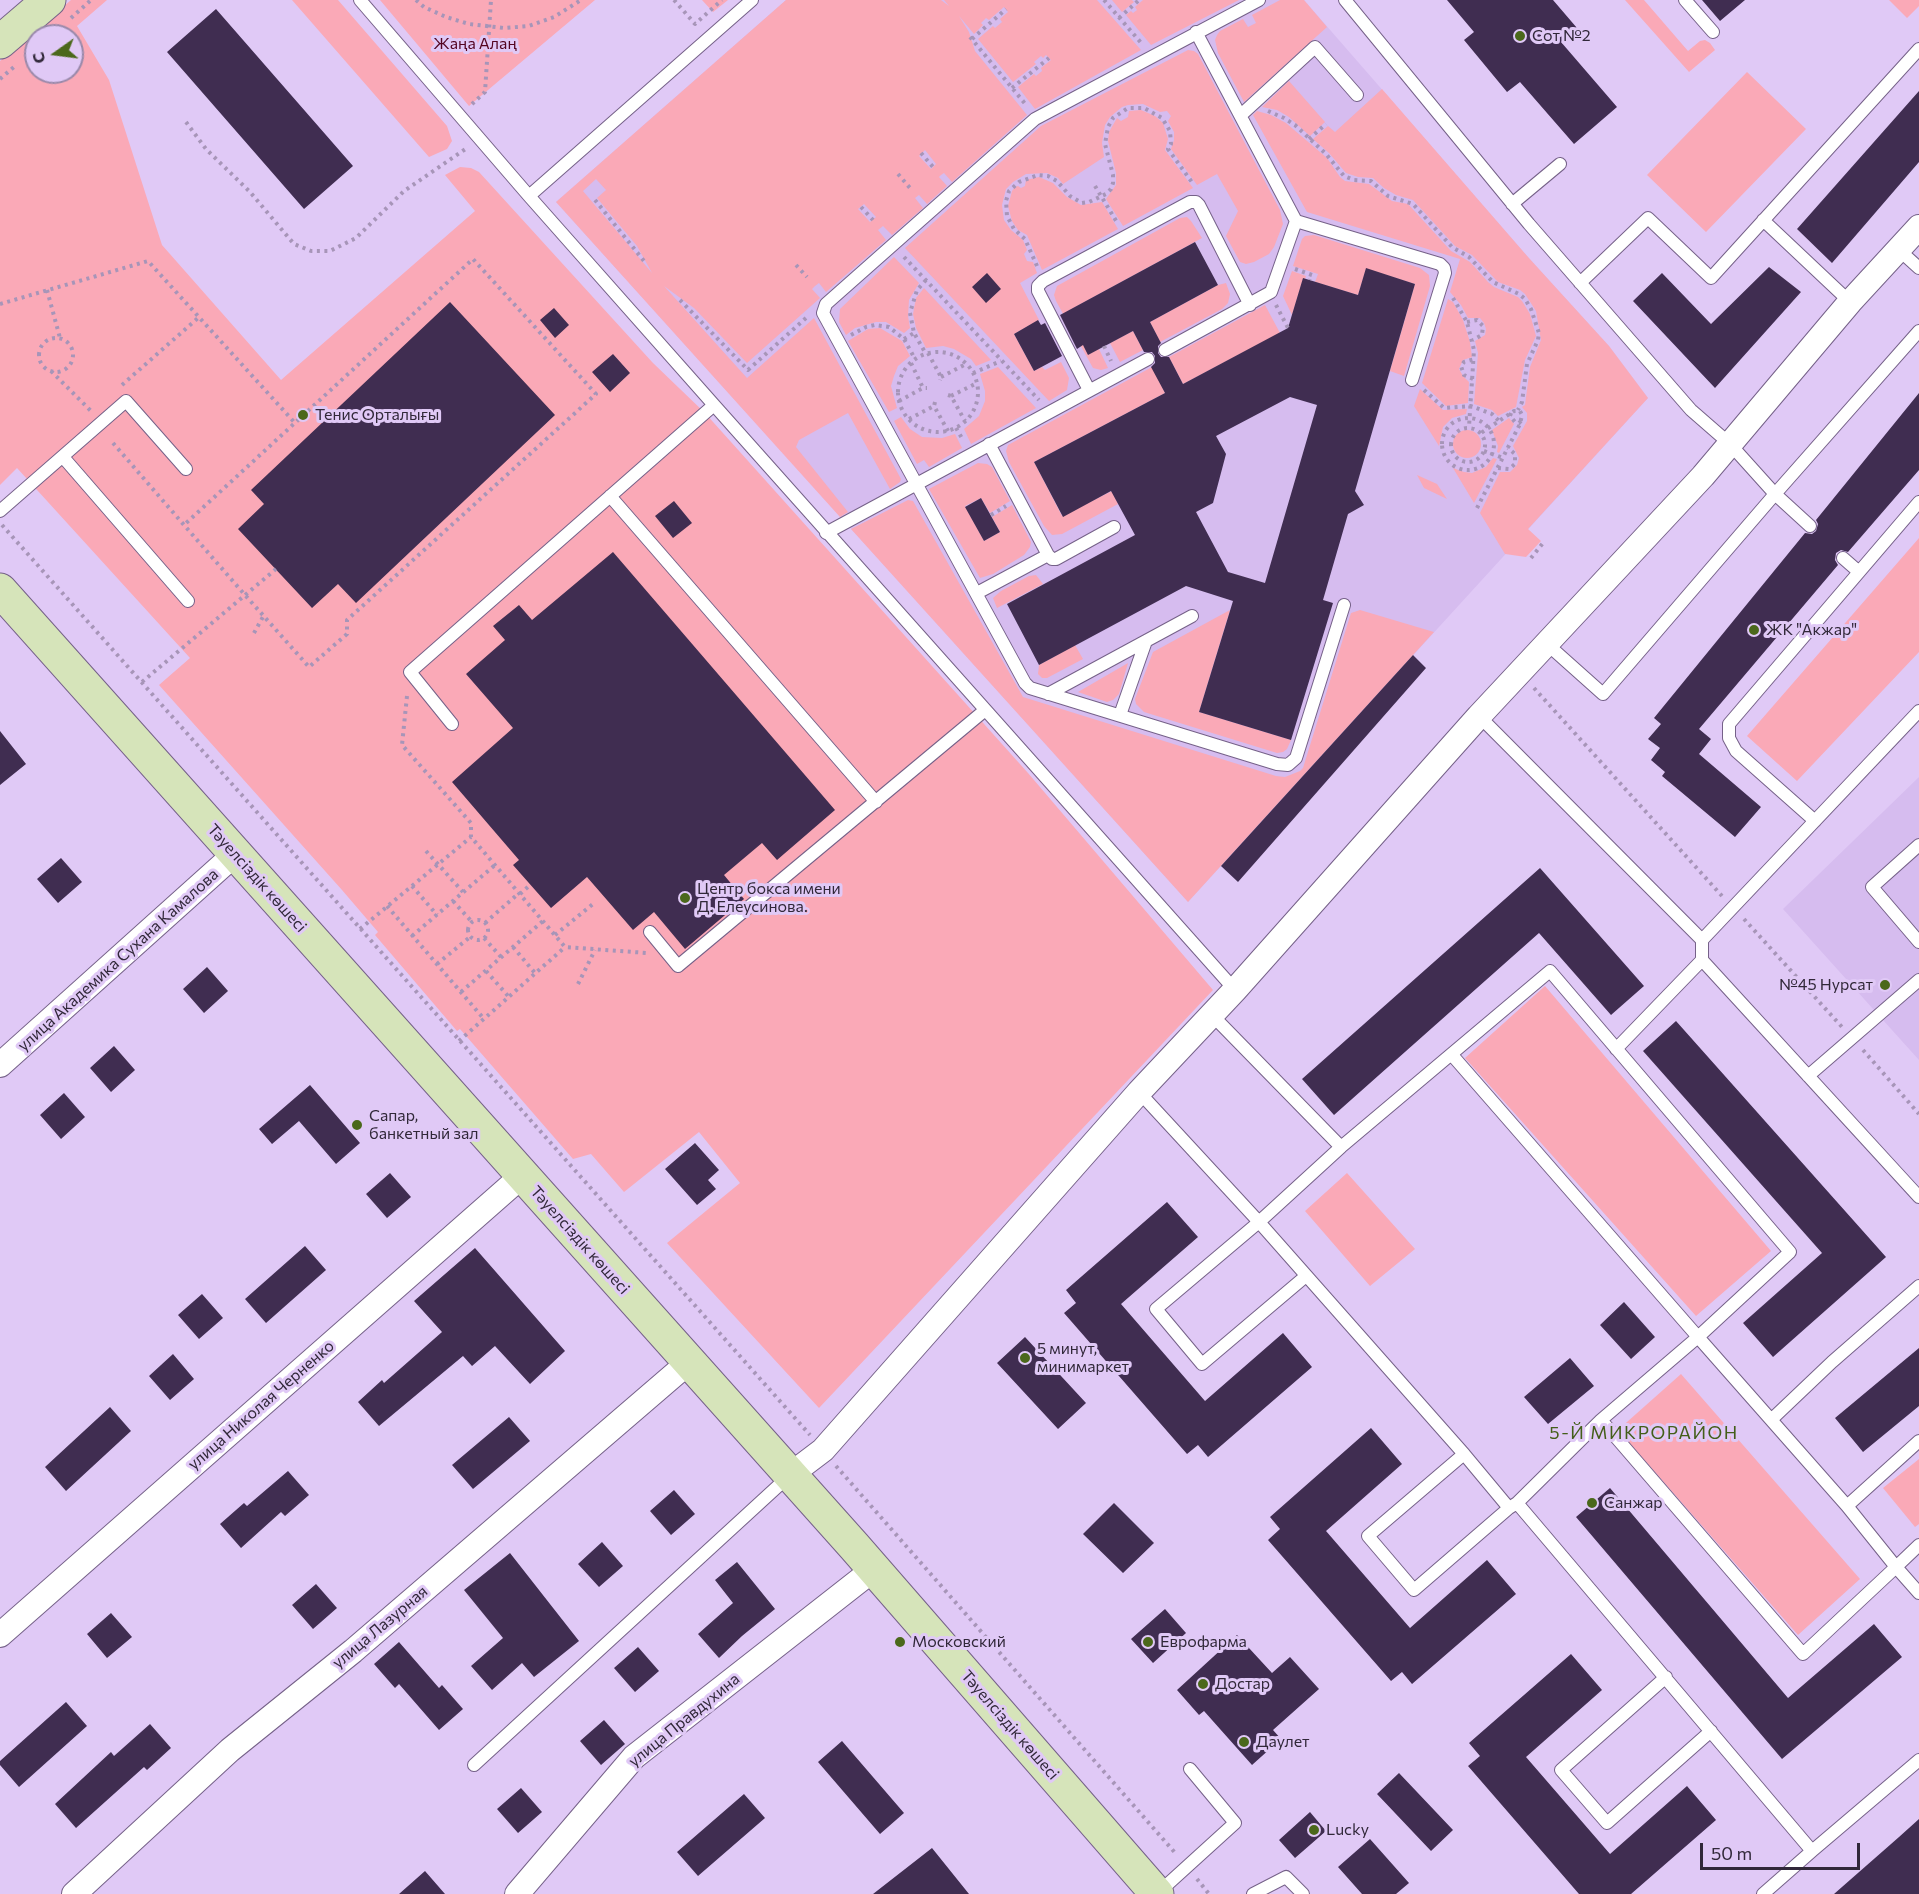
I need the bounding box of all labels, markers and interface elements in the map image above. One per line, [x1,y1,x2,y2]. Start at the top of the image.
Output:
north arrow [24,24,84,84]
place label: Сот №2 [1532,26,1591,46]
marker: Сот №2 [1513,29,1527,43]
park label: Жаңа Алаң [433,34,517,54]
text: С [27,50,49,66]
place label: Тенис Орталығы [315,405,439,425]
marker: Тенис Орталығы [296,408,310,422]
place label: ЖК "Акжар" [1766,620,1857,640]
marker: ЖК "Акжар" [1747,623,1761,637]
street label: Тәуелсіздік көшесі [203,820,311,936]
street label: улица Академика Сухана Камалова [14,865,222,1055]
place label: Центр бокса имени Д. Елеусинова. [697,879,841,917]
marker: Центр бокса имени Д. Елеусинова. [678,891,692,905]
place label: №45 Нурсат [1779,975,1873,995]
marker: №45 Нурсат [1878,978,1892,992]
place label: Сапар, банкетный зал [369,1106,479,1144]
marker: Сапар, банкетный зал [350,1118,364,1132]
street label: Тәуелсіздік көшесі [526,1182,634,1298]
street label: улица Николая Черненко [184,1336,338,1474]
place label: 5 минут, минимаркет [1037,1339,1129,1377]
marker: 5 минут, минимаркет [1018,1351,1032,1365]
district label: 5-Й МИКРОРАЙОН [1549,1422,1739,1444]
place label: Санжар [1604,1493,1663,1513]
marker: Санжар [1585,1496,1599,1510]
street label: улица Лазурная [329,1582,431,1672]
place label: Московский [912,1632,1006,1652]
place label: Еврофарма [1160,1632,1247,1652]
marker: Московский [893,1635,907,1649]
marker: Еврофарма [1141,1635,1155,1649]
street label: Тәуелсіздік көшесі [957,1666,1063,1784]
street label: улица Правдухина [625,1669,743,1771]
place label: Достар [1215,1674,1270,1694]
marker: Достар [1196,1677,1210,1691]
place label: Даулет [1256,1732,1310,1752]
marker: Даулет [1237,1735,1251,1749]
place label: Lucky [1326,1820,1369,1840]
marker: Lucky [1307,1823,1321,1837]
scale bar [1703,1831,1864,1869]
text: 50 m [1711,1842,1752,1864]

